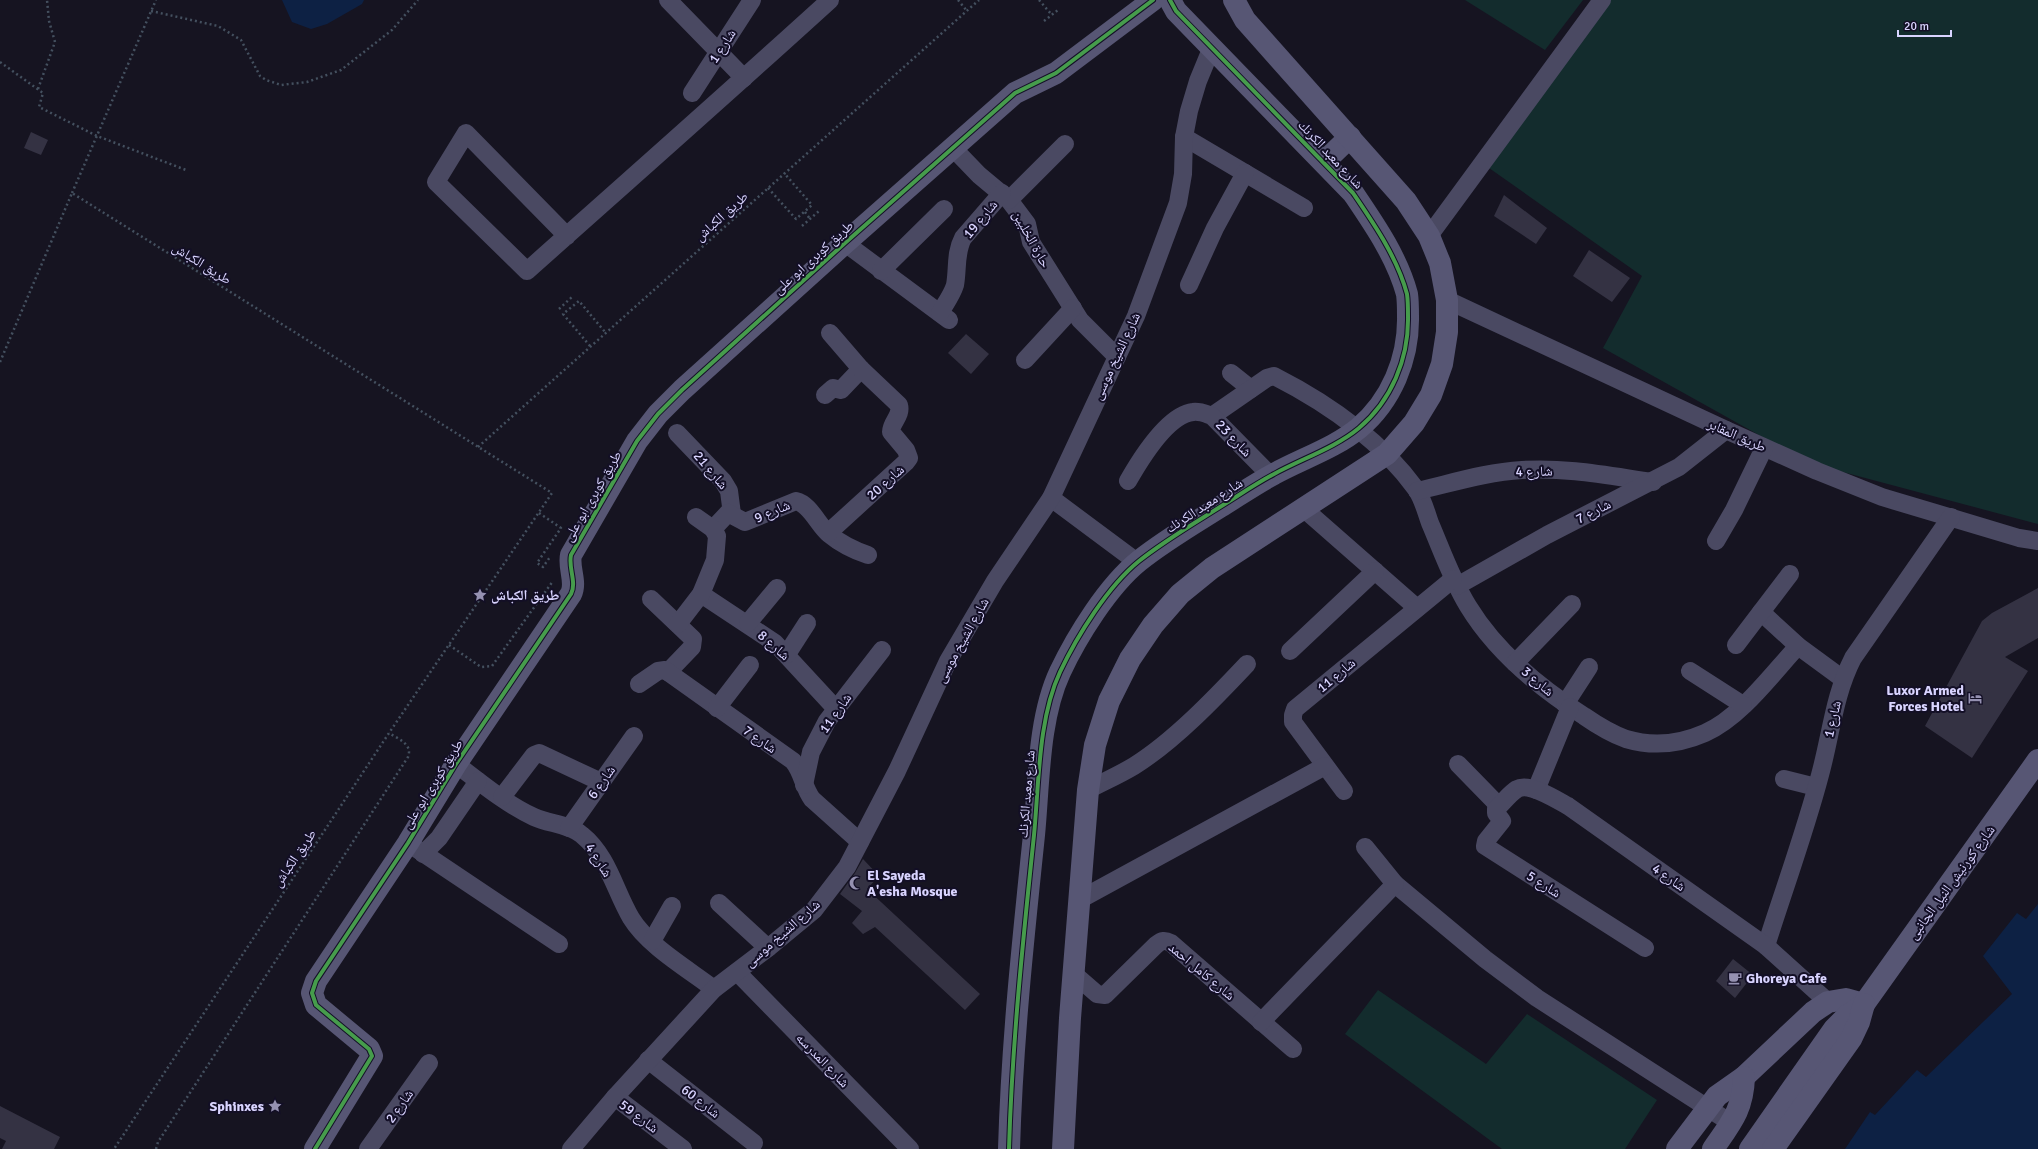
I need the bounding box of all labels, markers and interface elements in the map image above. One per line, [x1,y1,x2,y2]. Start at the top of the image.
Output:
scale bar [1898,12,1951,38]
text: 20 m [1904,19,1929,34]
street label: شارع 1 [705,26,741,67]
street label: شارع معبد الكرنك [1294,116,1367,193]
street label: طريق الكباش [691,188,752,246]
street label: شارع 19 [959,197,1002,243]
street label: حارة الخلبين [1009,208,1054,271]
street label: طريق كوبرى ابو على [770,217,858,299]
street label: طريق الكباش [169,239,234,289]
street label: شارع الشيخ موسى [1089,310,1145,403]
street label: طريق المقابر [1704,415,1769,457]
street label: شارع 23 [1211,416,1255,461]
street label: طريق كوبرى ابو على [559,448,626,545]
street label: شارع 21 [689,448,732,494]
street label: شارع 20 [863,461,908,504]
street label: شارع 4 [1515,463,1553,481]
street label: شارع معبد الكرنك [1163,474,1246,537]
street label: شارع 7 [1573,495,1614,528]
street label: شارع 9 [752,496,793,527]
place icon: طريق الكباش [472,587,488,603]
place label: طريق الكباش [491,587,560,604]
street label: شارع الشيخ موسى [932,595,994,686]
street label: شارع 8 [753,627,793,665]
street label: شارع 11 [1314,654,1360,697]
street label: شارع 3 [1517,663,1557,701]
place label: Luxor Armed Forces Hotel [1886,682,1965,715]
street label: شارع 11 [816,690,856,737]
hotel icon: Luxor Armed Forces Hotel [1967,690,1983,706]
street label: شارع 1 [1820,699,1846,739]
street label: شارع 7 [739,722,780,758]
street label: طريق كوبرى ابو على [398,736,468,833]
street label: شارع معبد الكرنك [1014,749,1040,839]
street label: شارع 6 [584,762,620,803]
street label: شارع كورنيش النيل الجانبى [1904,822,1999,943]
street label: طريق الكباش [269,826,321,891]
street label: شارع 4 [580,840,616,881]
street label: شارع 4 [1648,860,1689,896]
place label: El Sayeda A'esha Mosque [867,867,958,900]
street label: شارع 5 [1523,867,1564,902]
mosque icon: El Sayeda A'esha Mosque [848,875,864,891]
street label: شارع الشيخ موسى [741,896,824,972]
street label: شارع كامل احمد [1164,939,1238,1005]
cafe icon: Ghoreya Cafe [1727,970,1743,986]
place label: Ghoreya Cafe [1746,970,1827,987]
street label: شارع المدرسه [792,1029,853,1092]
street label: شارع 60 [677,1081,724,1123]
street label: شارع 2 [382,1086,418,1127]
street label: شارع 59 [615,1096,662,1137]
place label: Sphinxes [210,1098,264,1115]
place icon: Sphinxes [267,1098,283,1114]

